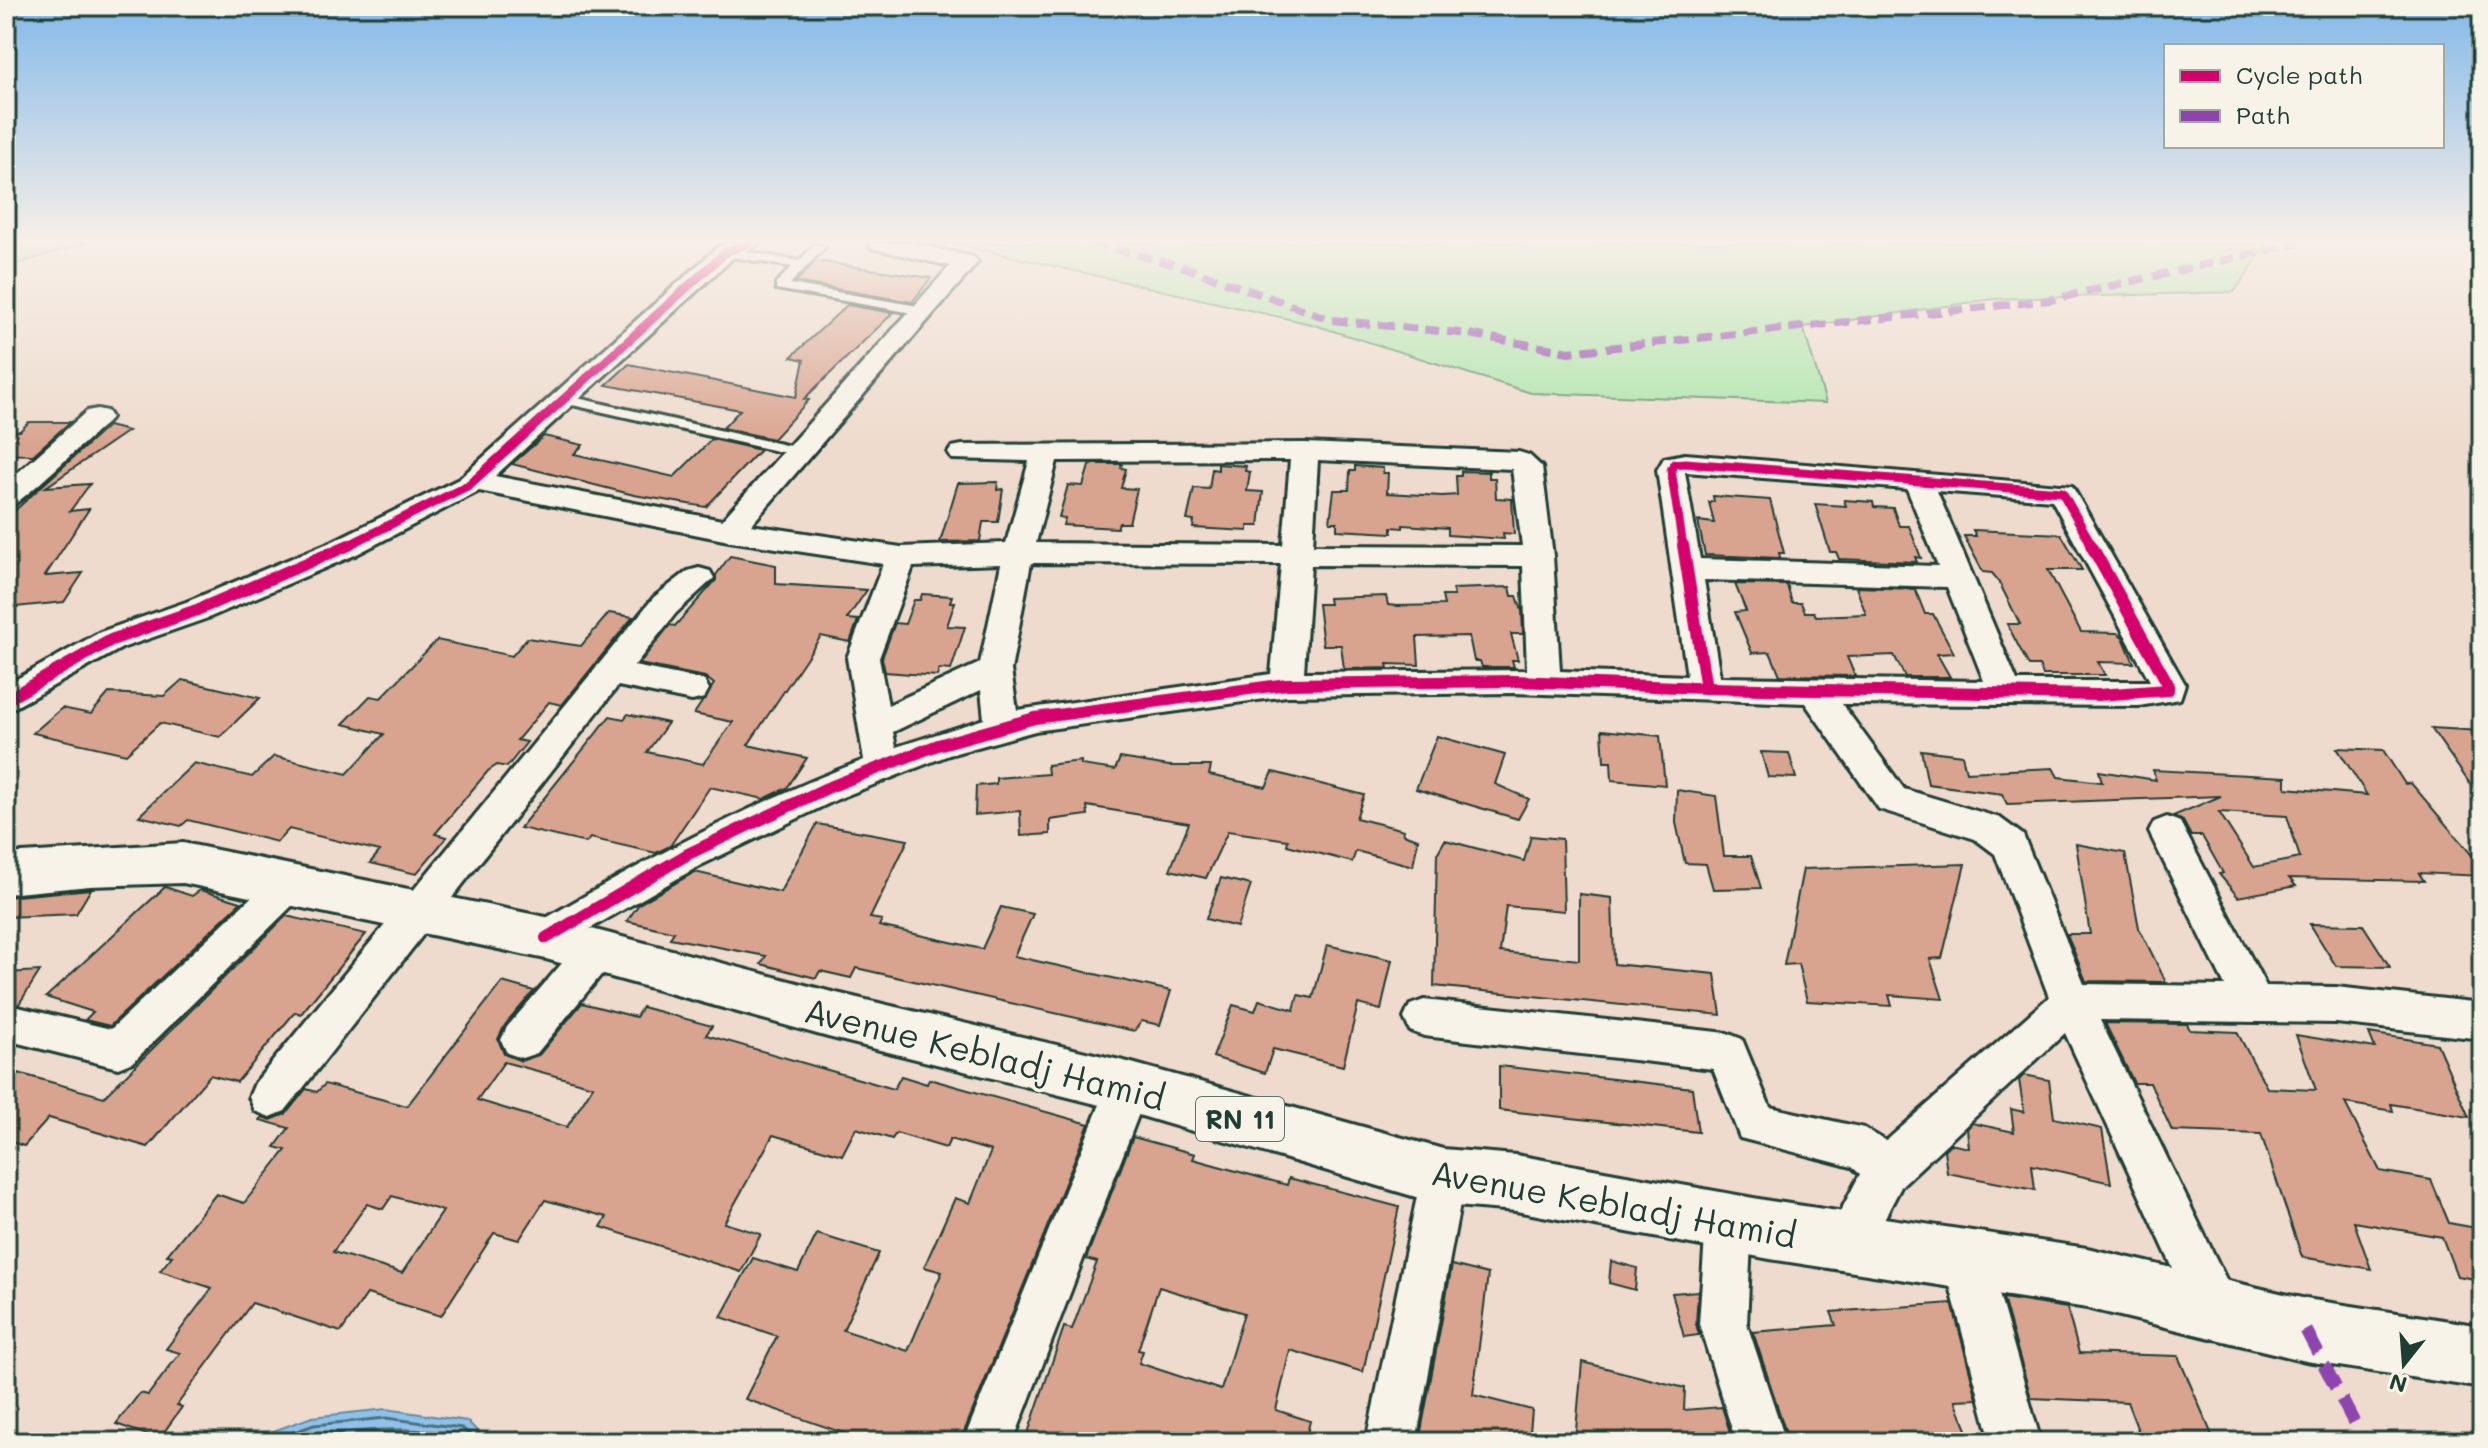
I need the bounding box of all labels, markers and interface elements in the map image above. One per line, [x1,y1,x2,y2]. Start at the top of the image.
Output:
legend [2164,44,2444,148]
text: Cycle path [2236,59,2362,90]
text: Path [2236,99,2290,130]
street label: Avenue Kebladj Hamid [800,986,1170,1120]
road number: RN 11 [1196,1097,1284,1141]
street label: Avenue Kebladj Hamid [1428,1149,1800,1257]
north arrow [2364,1324,2444,1404]
text: N [2386,1367,2410,1400]

